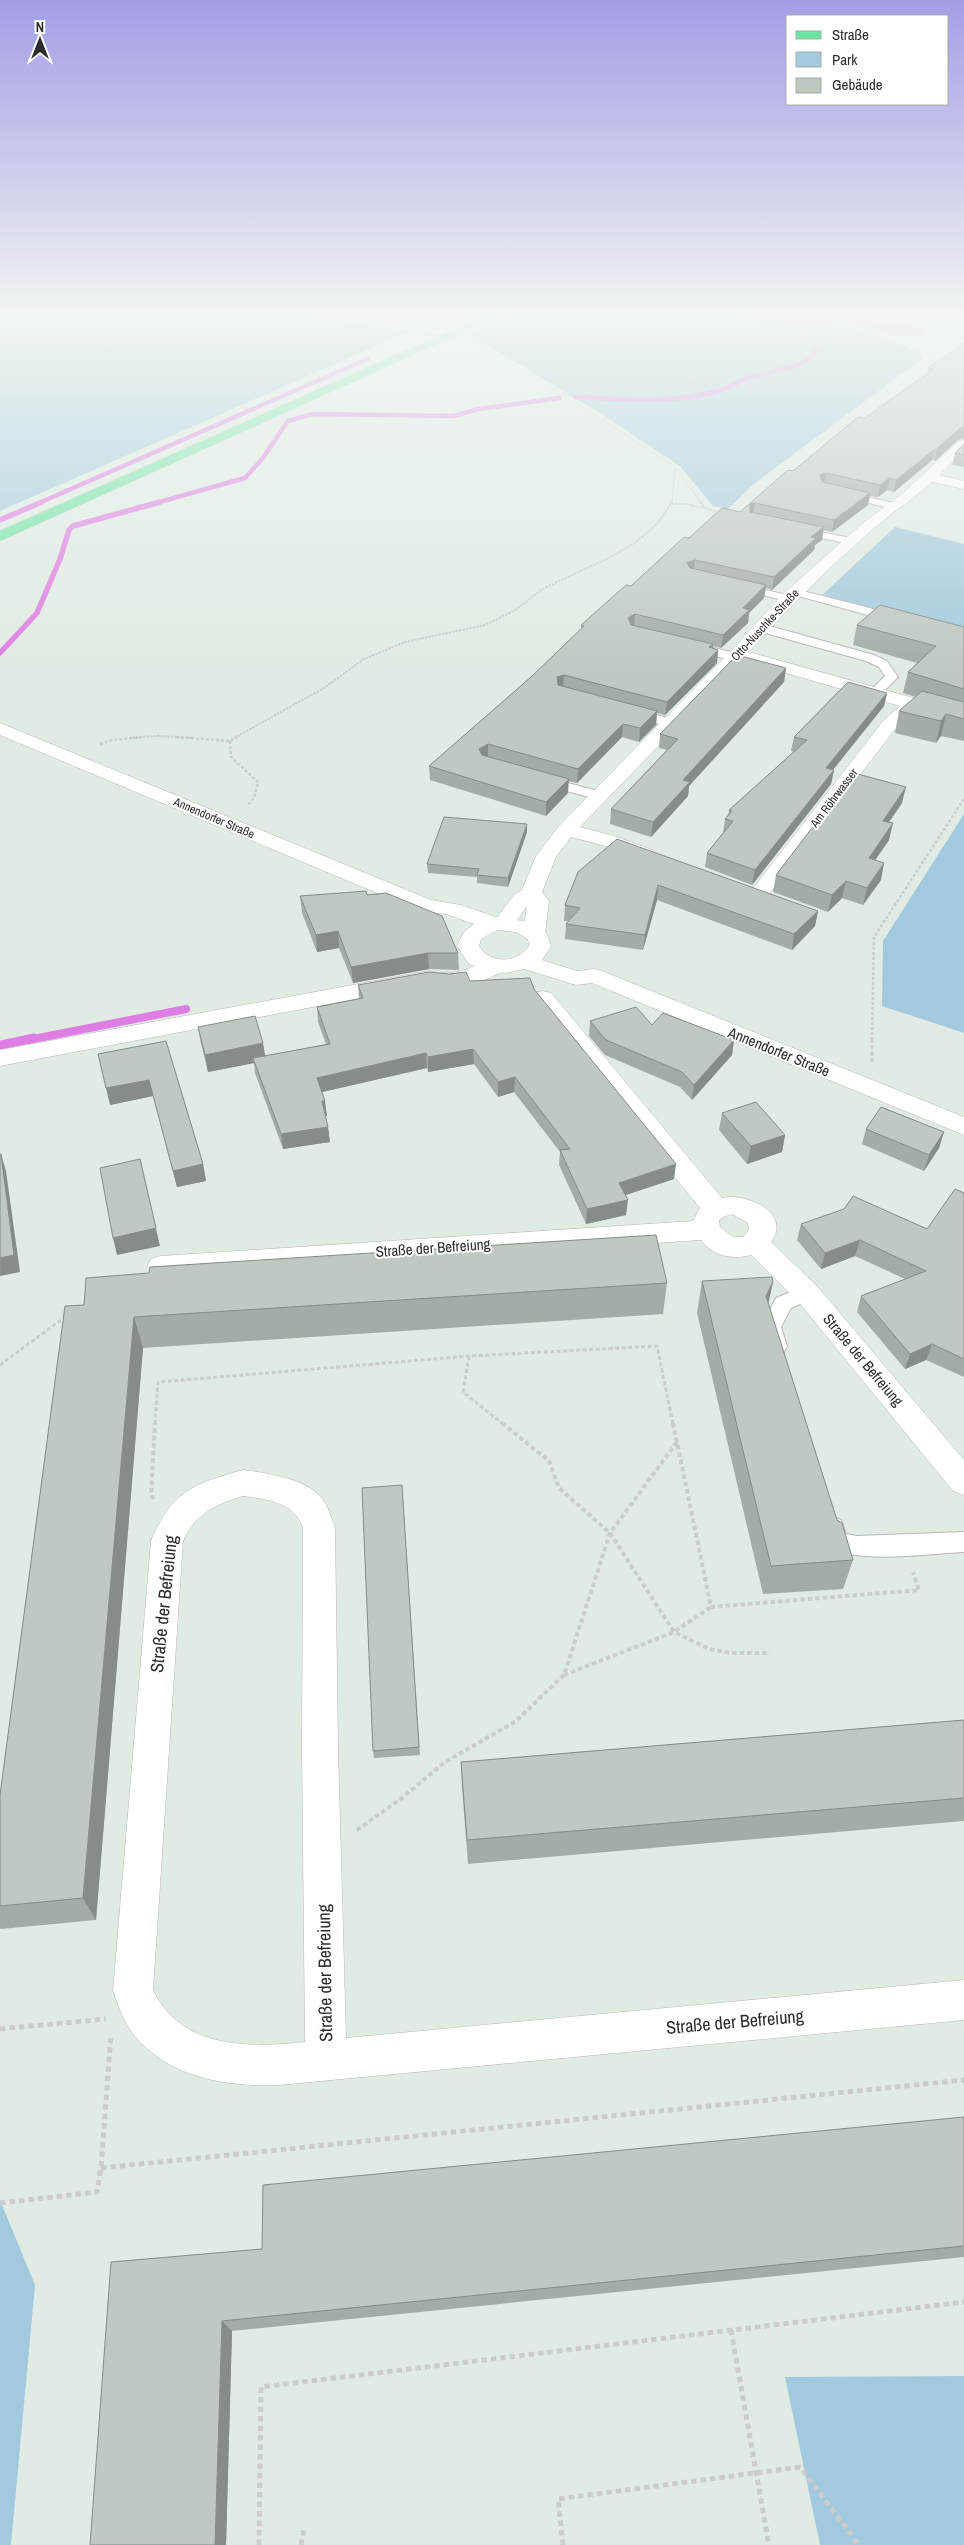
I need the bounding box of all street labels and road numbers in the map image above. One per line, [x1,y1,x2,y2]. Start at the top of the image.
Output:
street label: Otto-Nuschke-Straße [727,586,803,664]
street label: Am Röhrwasser [806,765,862,832]
street label: Annendorfer Straße [170,793,257,842]
street label: Annendorfer Straße [724,1021,833,1082]
street label: Straße der Befreiung [375,1233,491,1262]
street label: Straße der Befreiung [818,1309,908,1411]
street label: Straße der Befreiung [144,1533,183,1674]
street label: Straße der Befreiung [311,1903,338,2042]
street label: Straße der Befreiung [665,2003,805,2040]

